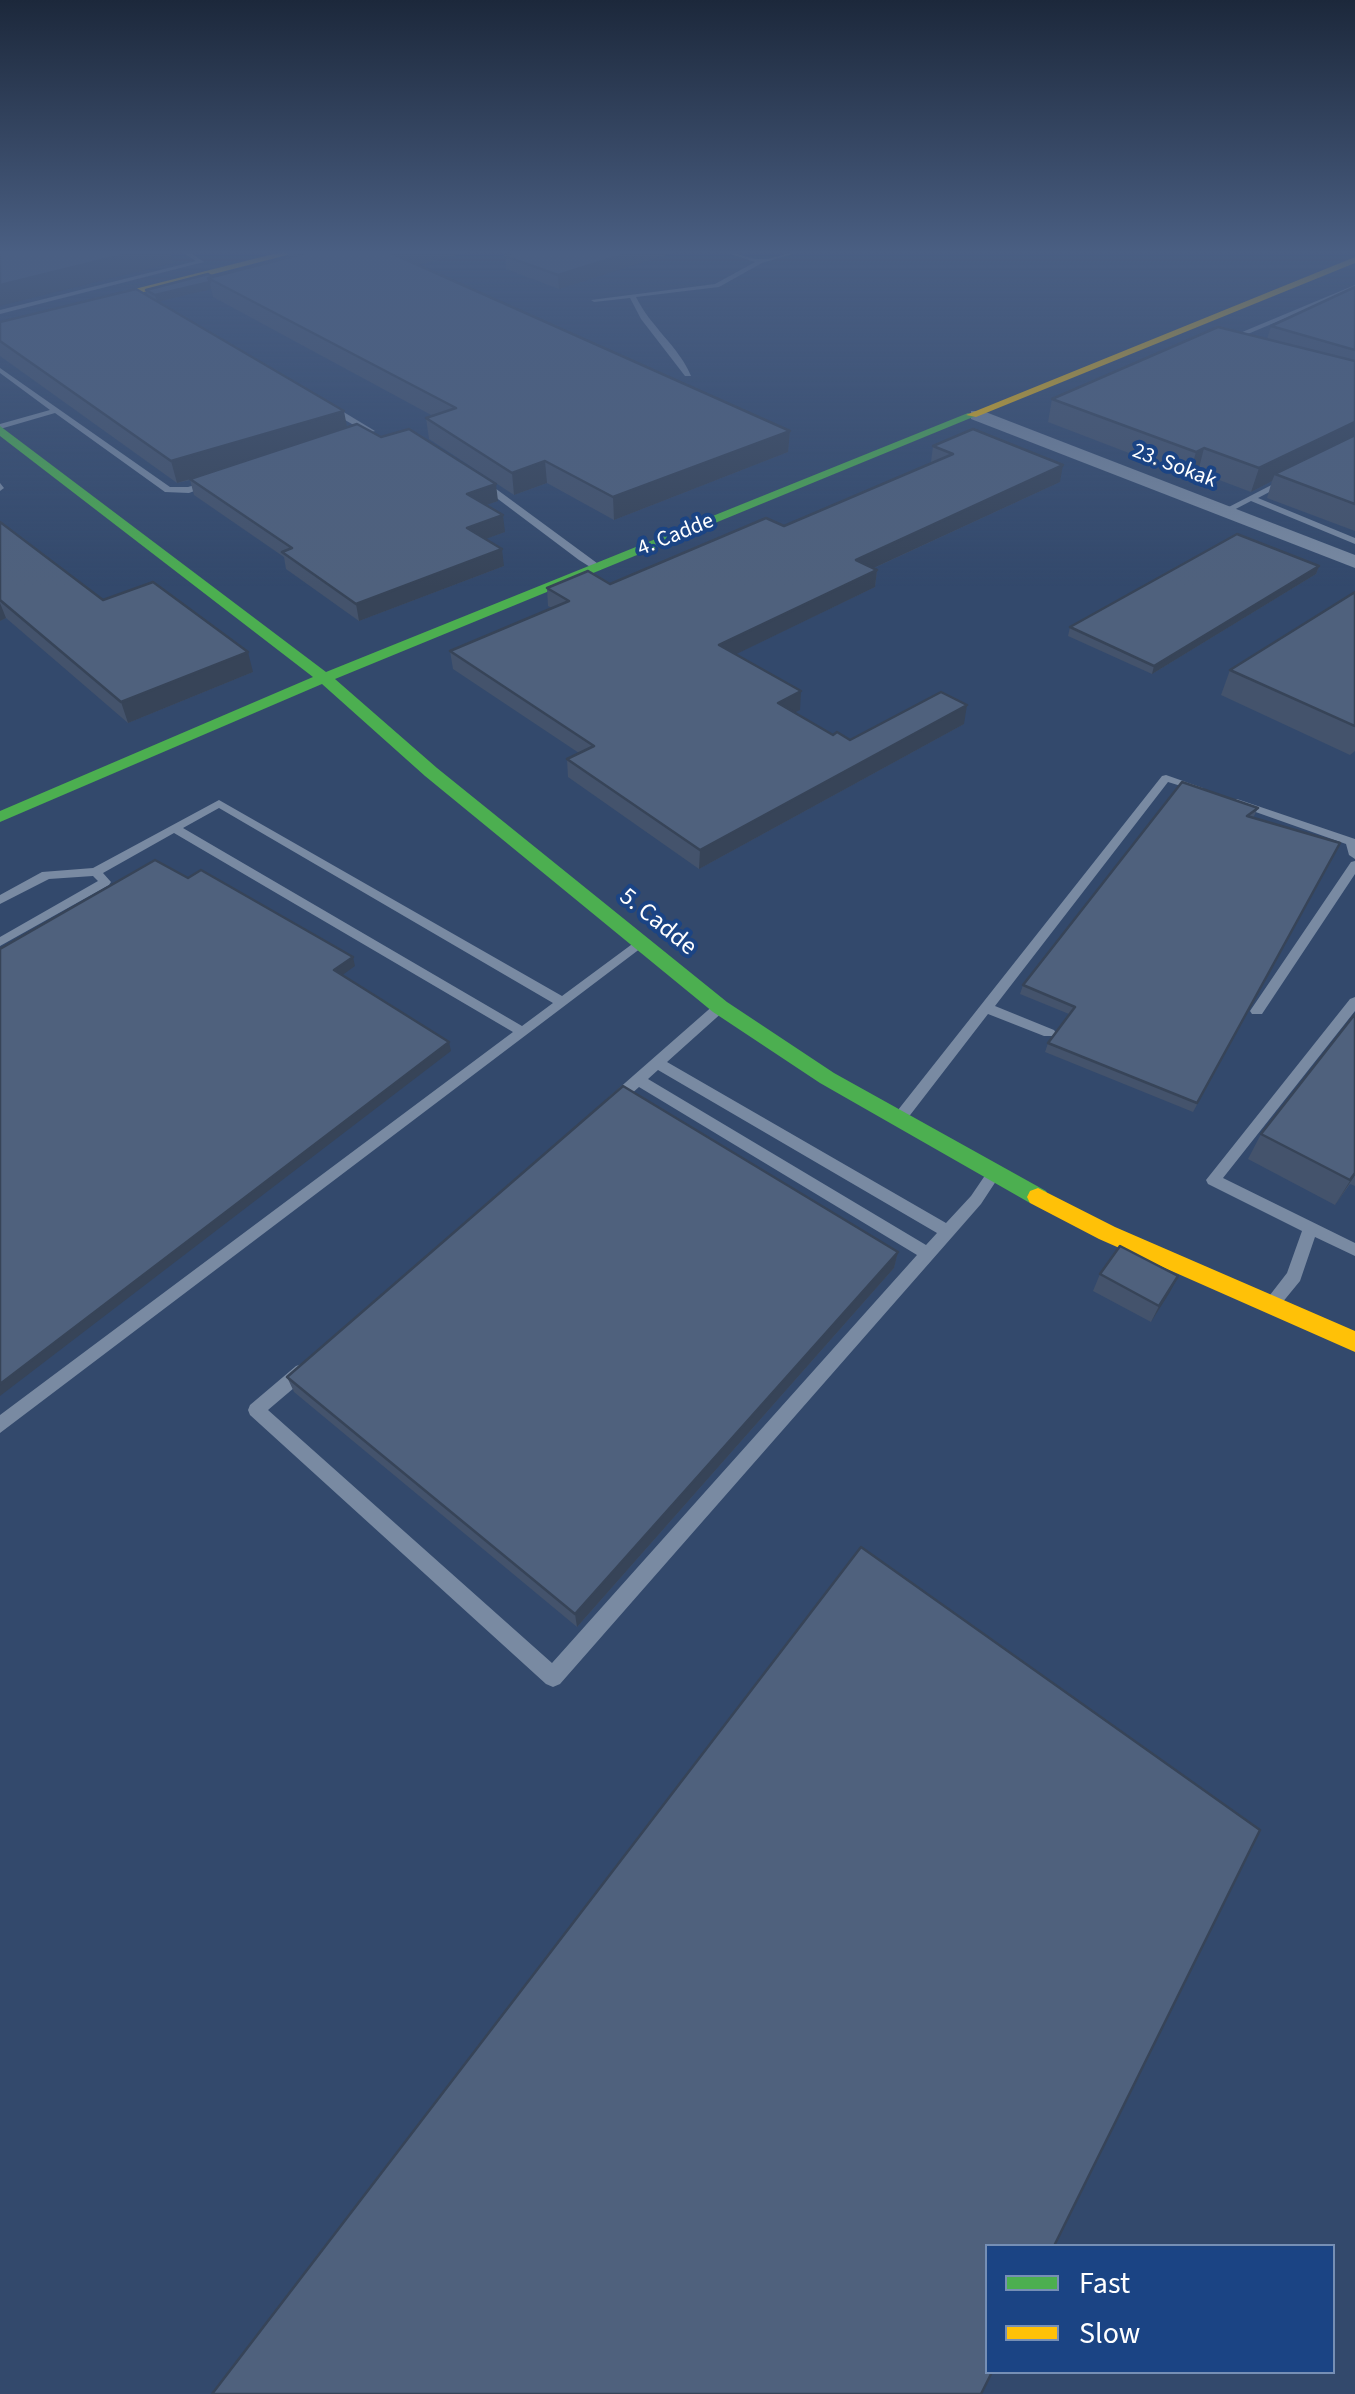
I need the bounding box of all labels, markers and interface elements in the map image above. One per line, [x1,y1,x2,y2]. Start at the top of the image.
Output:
street label: 23. Sokak [1128,439,1220,495]
street label: 4. Cadde [634,509,718,563]
street label: 5. Cadde [612,883,702,963]
legend [985,2244,1335,2374]
text: Fast [1079,2262,1130,2305]
text: Slow [1079,2312,1140,2355]

